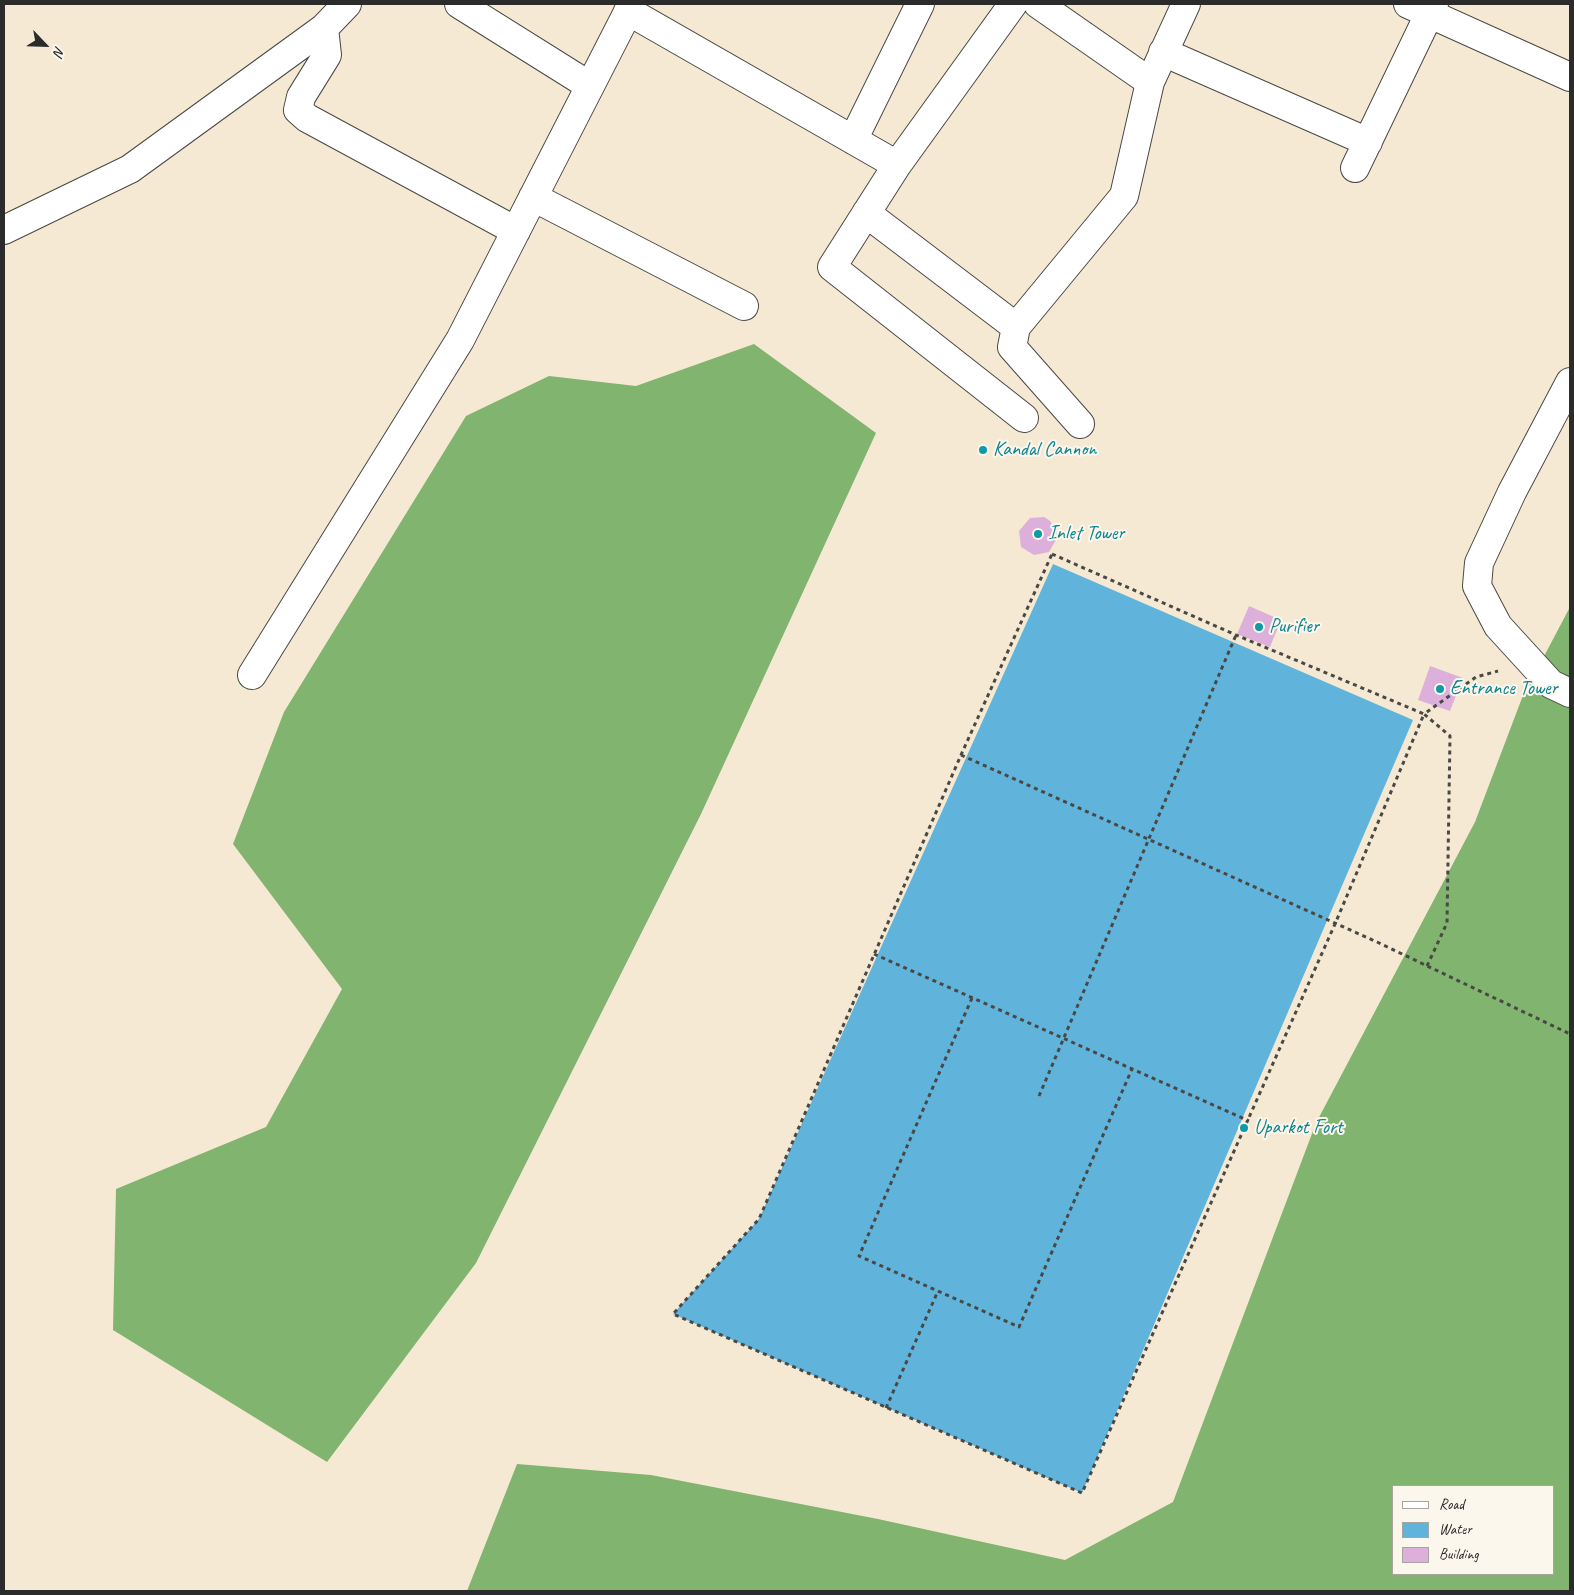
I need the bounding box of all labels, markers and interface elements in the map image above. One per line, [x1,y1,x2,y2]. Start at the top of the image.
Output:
north arrow [20,20,70,70]
text: N [50,44,69,59]
place label: Kandal Cannon [993,438,1096,462]
marker: Kandal Cannon [977,444,989,456]
place label: Inlet Tower [1048,522,1124,546]
marker: Inlet Tower [1032,528,1044,540]
place label: Purifier [1269,615,1319,639]
marker: Purifier [1253,621,1265,633]
place label: Entrance Tower [1450,677,1558,701]
marker: Entrance Tower [1434,683,1446,695]
place label: Uparkot Fort [1254,1116,1343,1140]
marker: Uparkot Fort [1238,1122,1250,1134]
legend [1392,1485,1554,1575]
text: Road [1439,1495,1464,1514]
text: Water [1439,1520,1472,1539]
text: Building [1439,1545,1478,1564]

